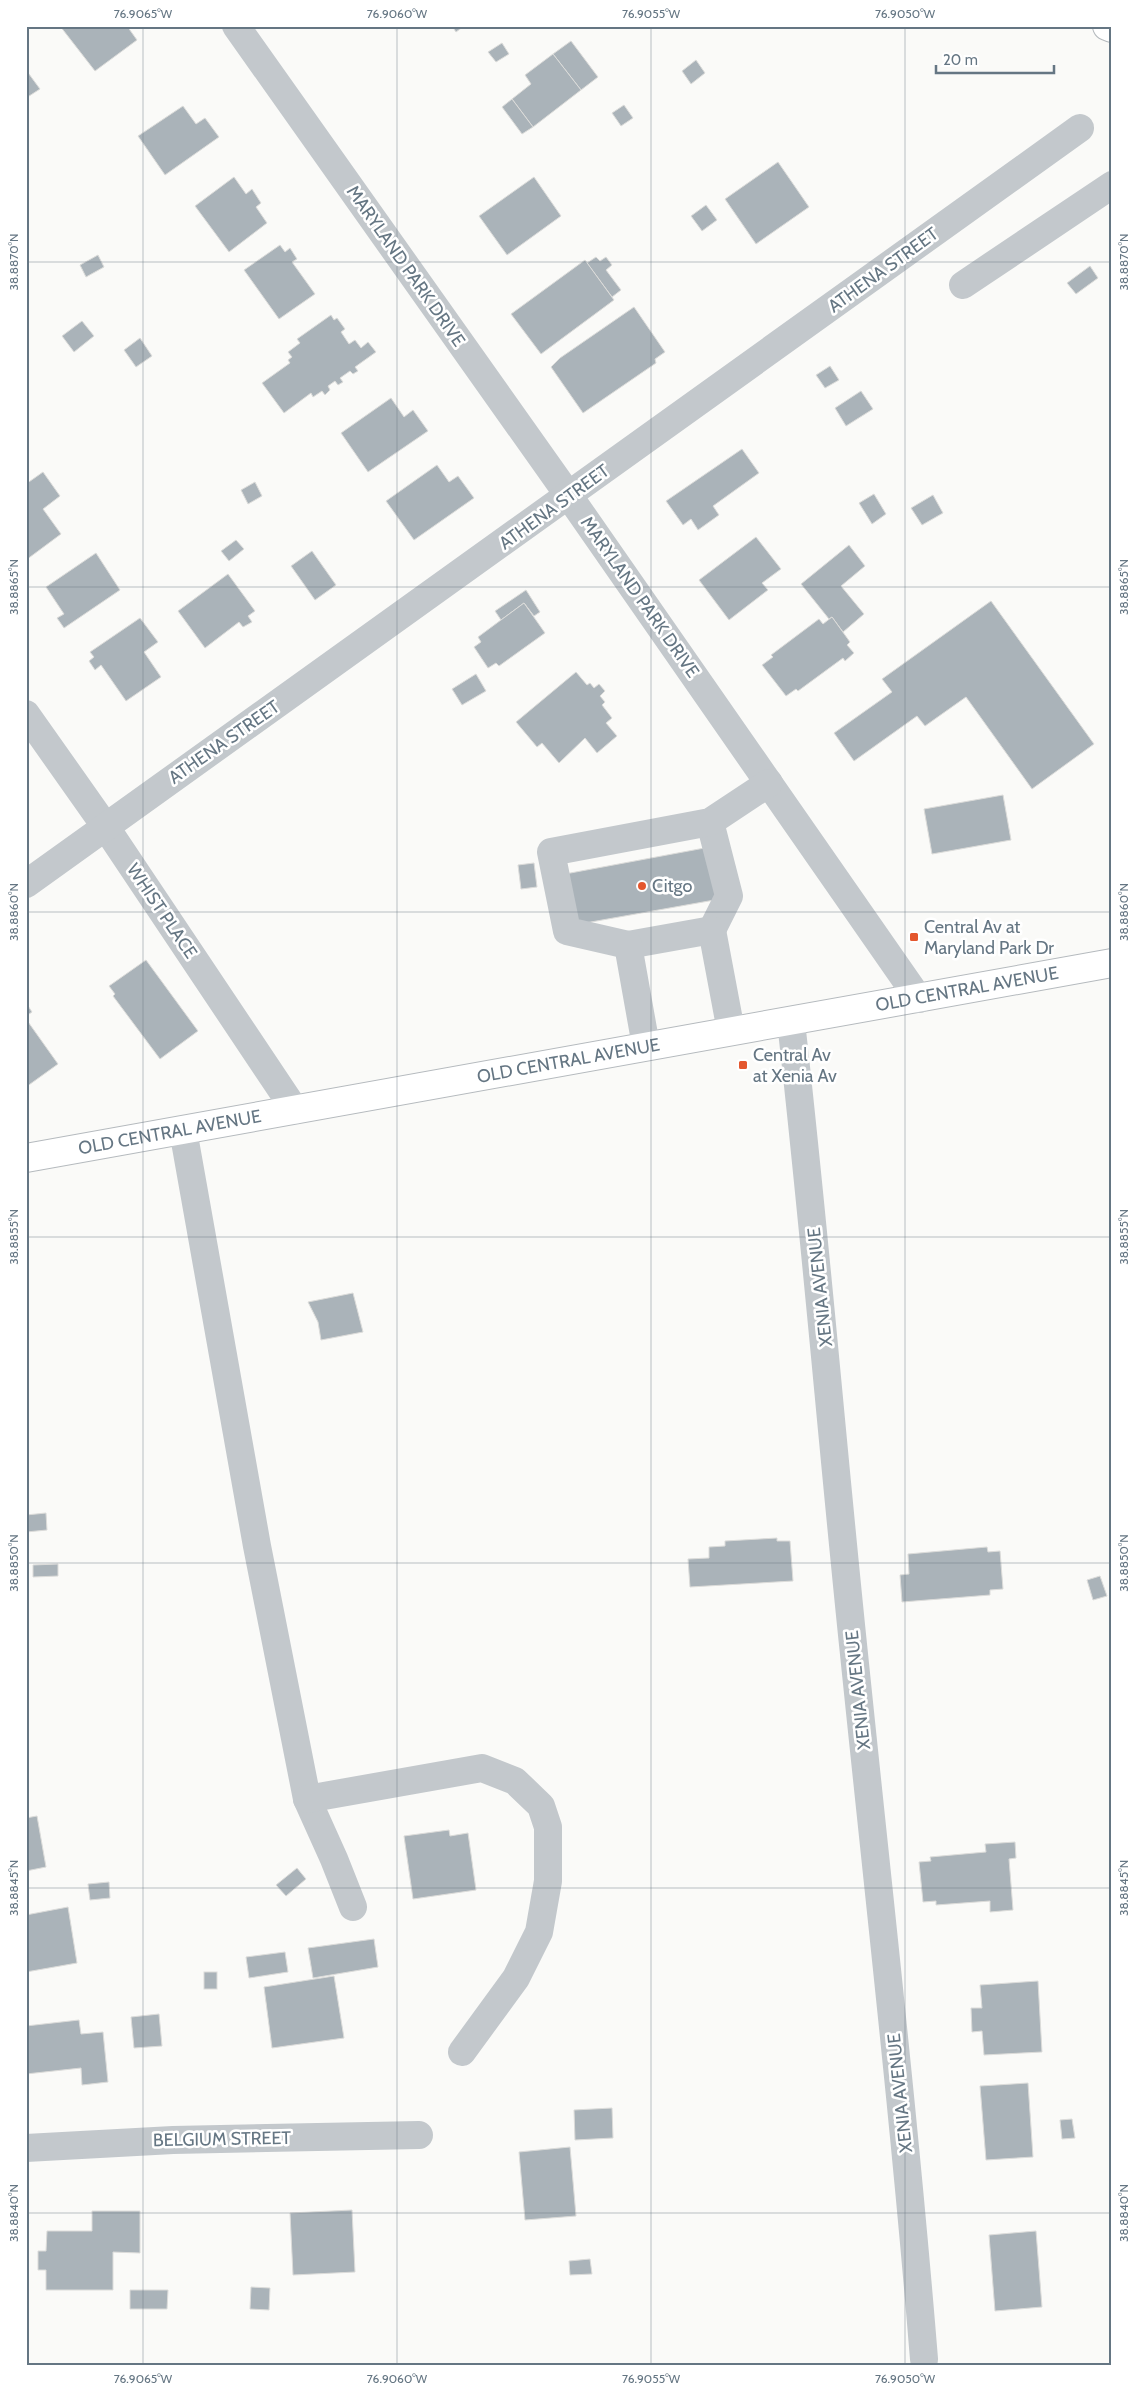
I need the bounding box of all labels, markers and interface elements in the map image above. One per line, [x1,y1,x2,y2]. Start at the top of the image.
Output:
text: 76.9065°W [114,6,173,21]
text: 76.9060°W [367,6,428,21]
text: 76.9055°W [622,6,681,21]
text: 76.9050°W [875,6,936,21]
scale bar [936,42,1053,74]
text: 20 m [943,51,978,69]
street label: MARYLAND PARK DRIVE [342,181,470,351]
street label: ATHENA STREET [824,222,943,317]
text: 38.8870°N [6,233,21,291]
text: 38.8870°N [1116,233,1131,291]
street label: ATHENA STREET [495,459,614,554]
street label: MARYLAND PARK DRIVE [576,512,704,682]
text: 38.8865°N [6,559,21,615]
text: 38.8865°N [1116,559,1131,615]
street label: ATHENA STREET [164,695,284,788]
street label: WHIST PLACE [122,859,202,963]
place label: Citgo [652,875,692,897]
marker: Citgo [636,880,648,892]
text: 38.8860°N [6,883,21,941]
text: 38.8860°N [1116,883,1131,941]
place label: Central Av at Maryland Park Dr [924,916,1054,959]
marker: Central Av at Maryland Park Dr [908,931,920,943]
street label: OLD CENTRAL AVENUE [874,962,1060,1016]
street label: OLD CENTRAL AVENUE [475,1033,662,1088]
place label: Central Av at Xenia Av [753,1044,837,1087]
marker: Central Av at Xenia Av [737,1059,749,1071]
street label: OLD CENTRAL AVENUE [77,1105,263,1159]
text: 38.8855°N [6,1209,21,1265]
text: 38.8855°N [1116,1209,1131,1265]
street label: XENIA AVENUE [803,1226,837,1348]
text: 38.8850°N [6,1534,21,1592]
text: 38.8850°N [1116,1534,1131,1592]
street label: XENIA AVENUE [841,1629,875,1751]
text: 38.8845°N [6,1860,21,1916]
text: 38.8845°N [1116,1860,1131,1916]
street label: XENIA AVENUE [883,2032,917,2154]
street label: BELGIUM STREET [153,2127,292,2151]
text: 38.8840°N [6,2184,21,2242]
text: 38.8840°N [1116,2184,1131,2242]
text: 76.9065°W [114,2371,173,2386]
text: 76.9060°W [367,2371,428,2386]
text: 76.9055°W [622,2371,681,2386]
text: 76.9050°W [875,2371,936,2386]

